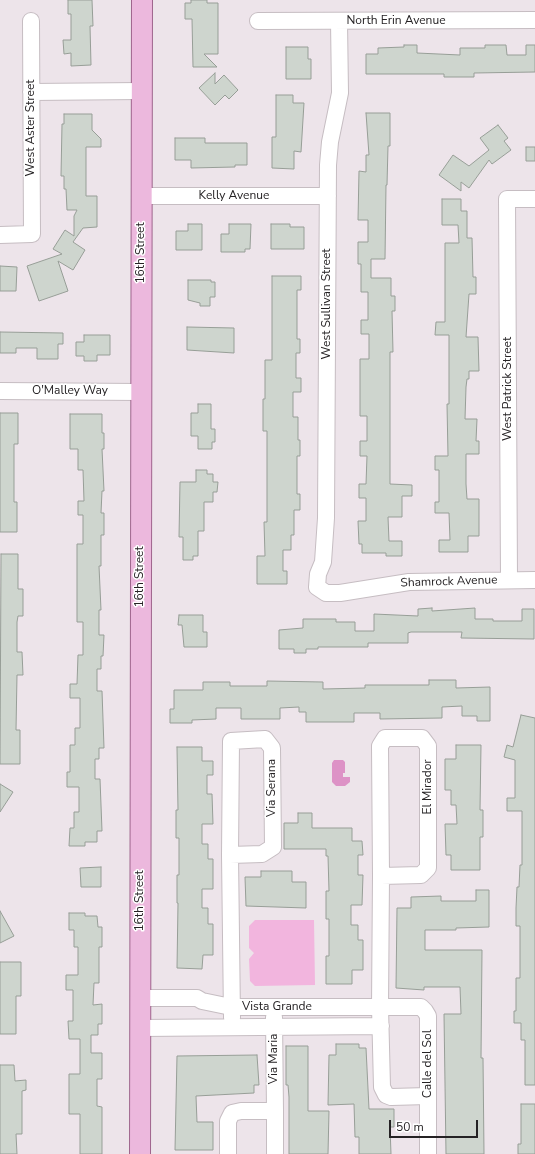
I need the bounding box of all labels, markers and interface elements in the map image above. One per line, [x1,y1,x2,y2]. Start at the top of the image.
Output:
street label: North Erin Avenue [346,14,446,28]
street label: West Aster Street [24,80,38,176]
street label: Kelly Avenue [199,189,269,203]
street label: 16th Street [134,222,148,284]
street label: West Sullivan Street [320,249,334,359]
street label: West Patrick Street [501,337,515,441]
street label: O'Malley Way [32,384,108,398]
street label: 16th Street [133,546,147,608]
street label: Shamrock Avenue [400,573,498,591]
street label: Via Serana [265,759,279,817]
street label: El Mirador [421,759,435,815]
street label: 16th Street [133,870,147,932]
street label: Vista Grande [242,1000,312,1014]
street label: Calle del Sol [421,1030,435,1098]
street label: Via Maria [267,1034,281,1084]
scale bar [391,1112,480,1138]
text: 50 m [396,1119,424,1135]

